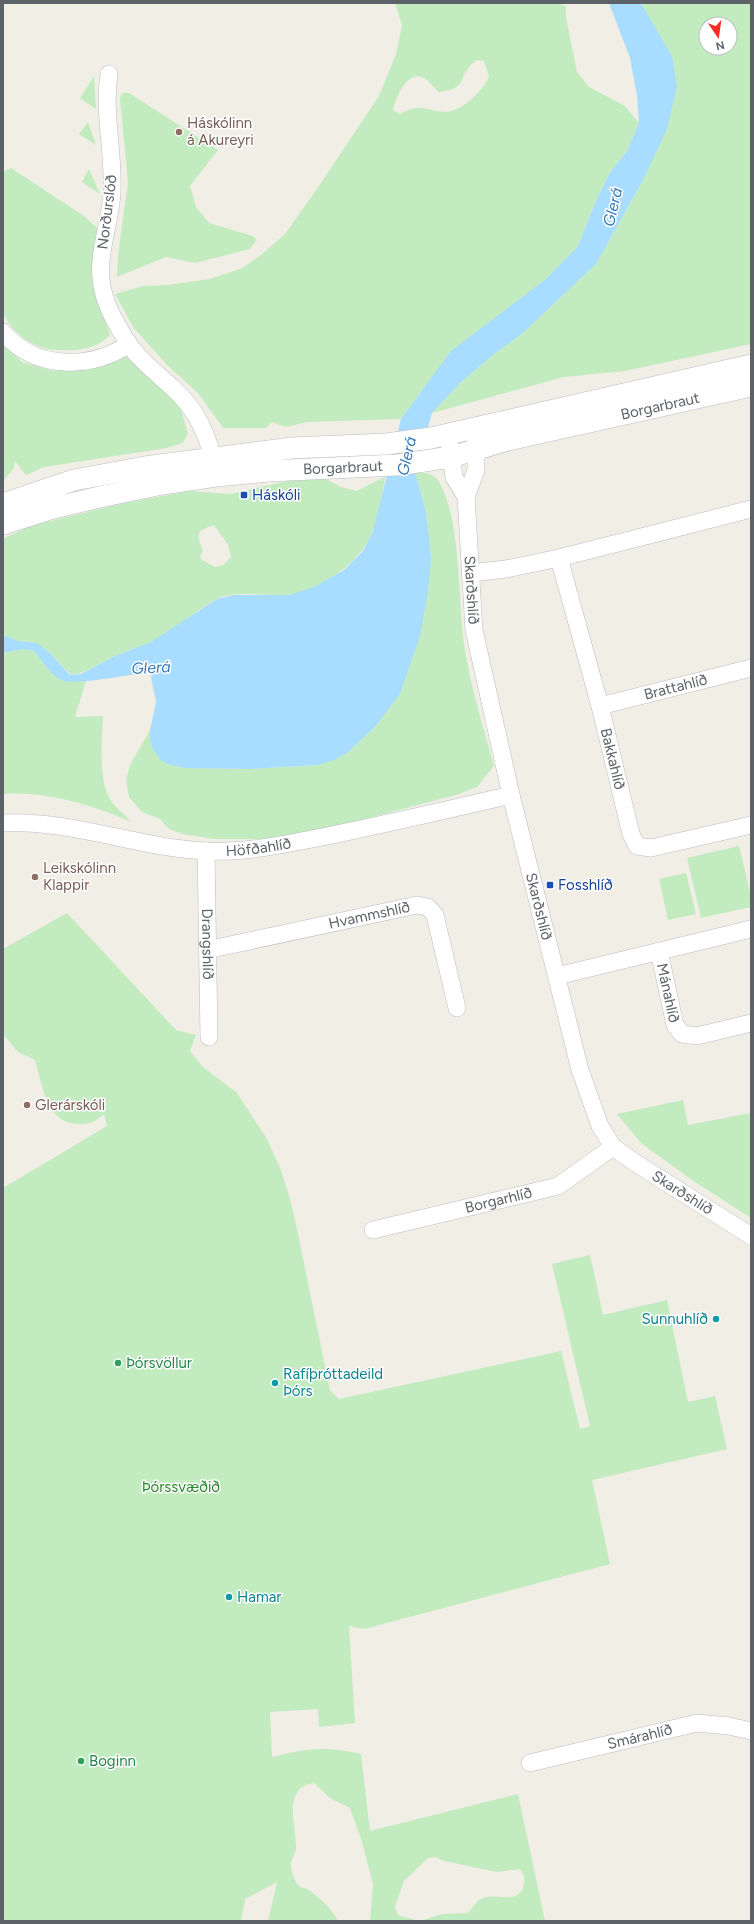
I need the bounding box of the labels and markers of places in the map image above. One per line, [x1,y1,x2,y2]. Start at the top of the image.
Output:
place label: Háskólinn á Akureyri [187,114,254,149]
marker: Háskólinn á Akureyri [174,127,184,137]
place label: Háskóli [252,486,300,504]
marker: Háskóli [239,490,249,500]
place label: Leikskólinn Klappir [43,859,116,894]
marker: Leikskólinn Klappir [30,872,40,882]
place label: Fosshlíð [558,876,613,894]
marker: Fosshlíð [545,880,555,890]
place label: Glerárskóli [35,1096,105,1114]
marker: Glerárskóli [22,1100,32,1110]
place label: Sunnuhlíð [641,1310,708,1328]
marker: Sunnuhlíð [711,1314,721,1324]
place label: Þórsvöllur [126,1354,192,1372]
marker: Þórsvöllur [113,1358,123,1368]
place label: Rafíþróttadeild Þórs [283,1365,383,1400]
marker: Rafíþróttadeild Þórs [270,1378,280,1388]
place label: Hamar [237,1588,281,1606]
marker: Hamar [224,1592,234,1602]
place label: Boginn [89,1752,136,1770]
marker: Boginn [76,1756,86,1766]

